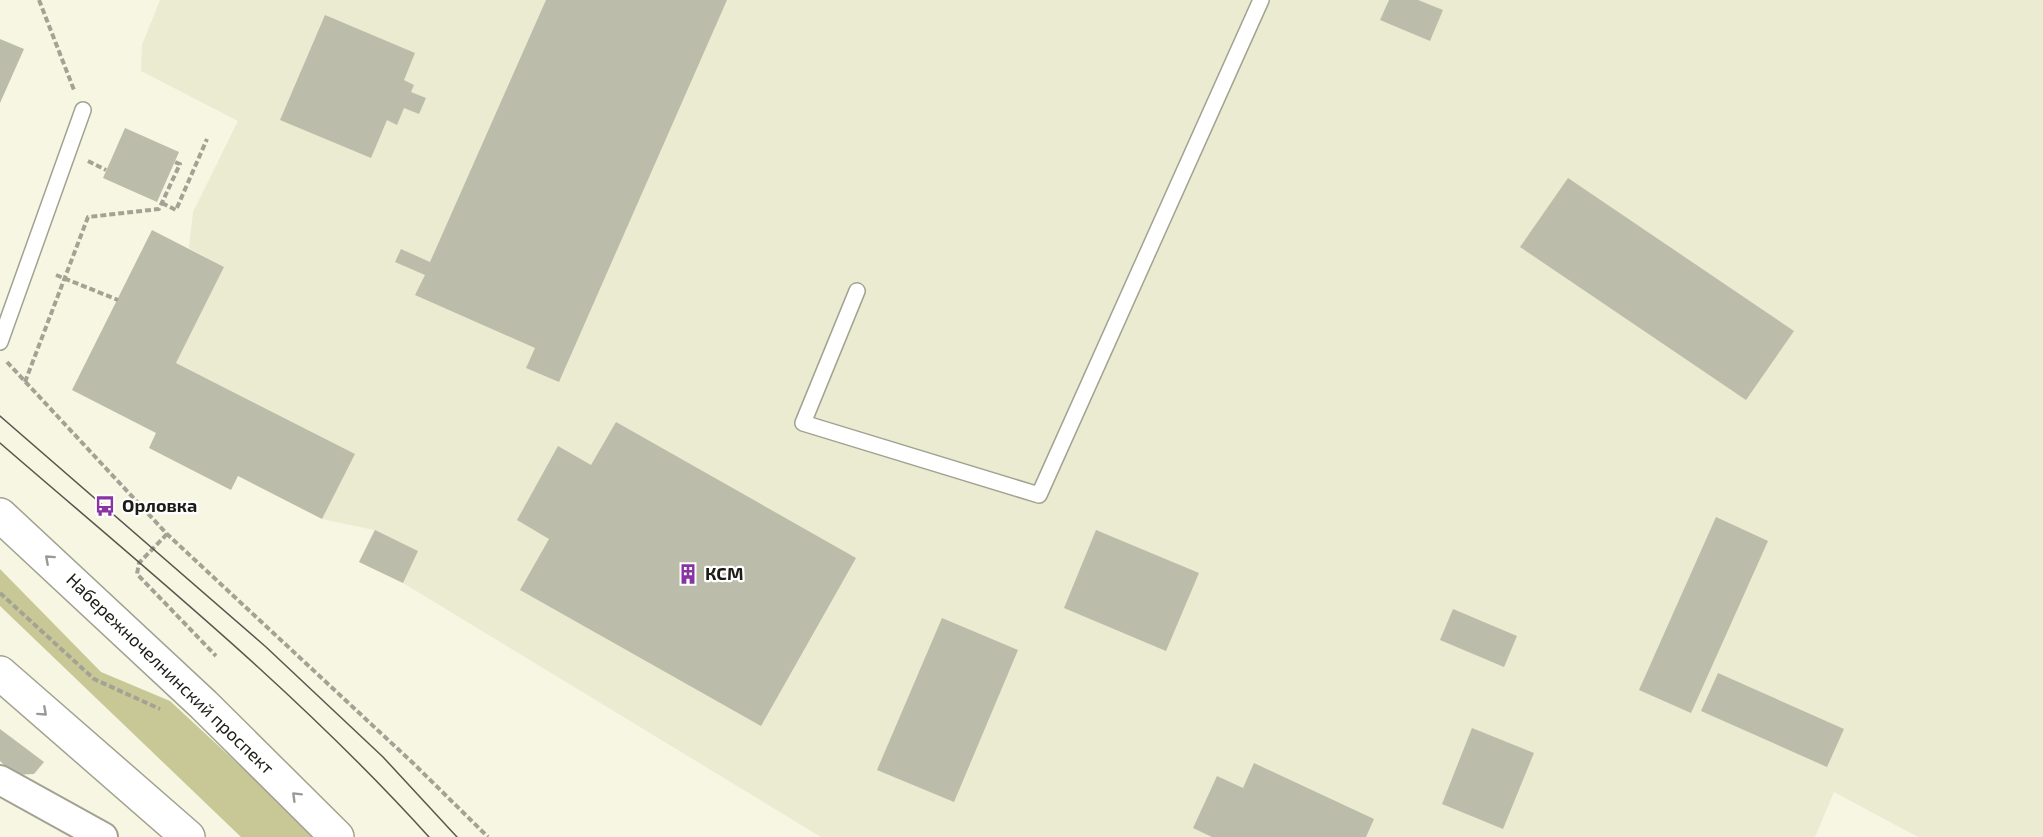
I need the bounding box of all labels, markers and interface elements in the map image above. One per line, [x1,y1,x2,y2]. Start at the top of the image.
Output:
bus stop icon: Орловка [93,494,117,518]
place label: Орловка [122,494,197,516]
one-way arrow [45,555,56,566]
building icon: КСМ [676,562,700,586]
place label: КСМ [705,562,744,584]
street label: Набережночелнинский проспект [62,568,279,779]
one-way arrow [37,705,47,716]
one-way arrow [292,792,303,803]

